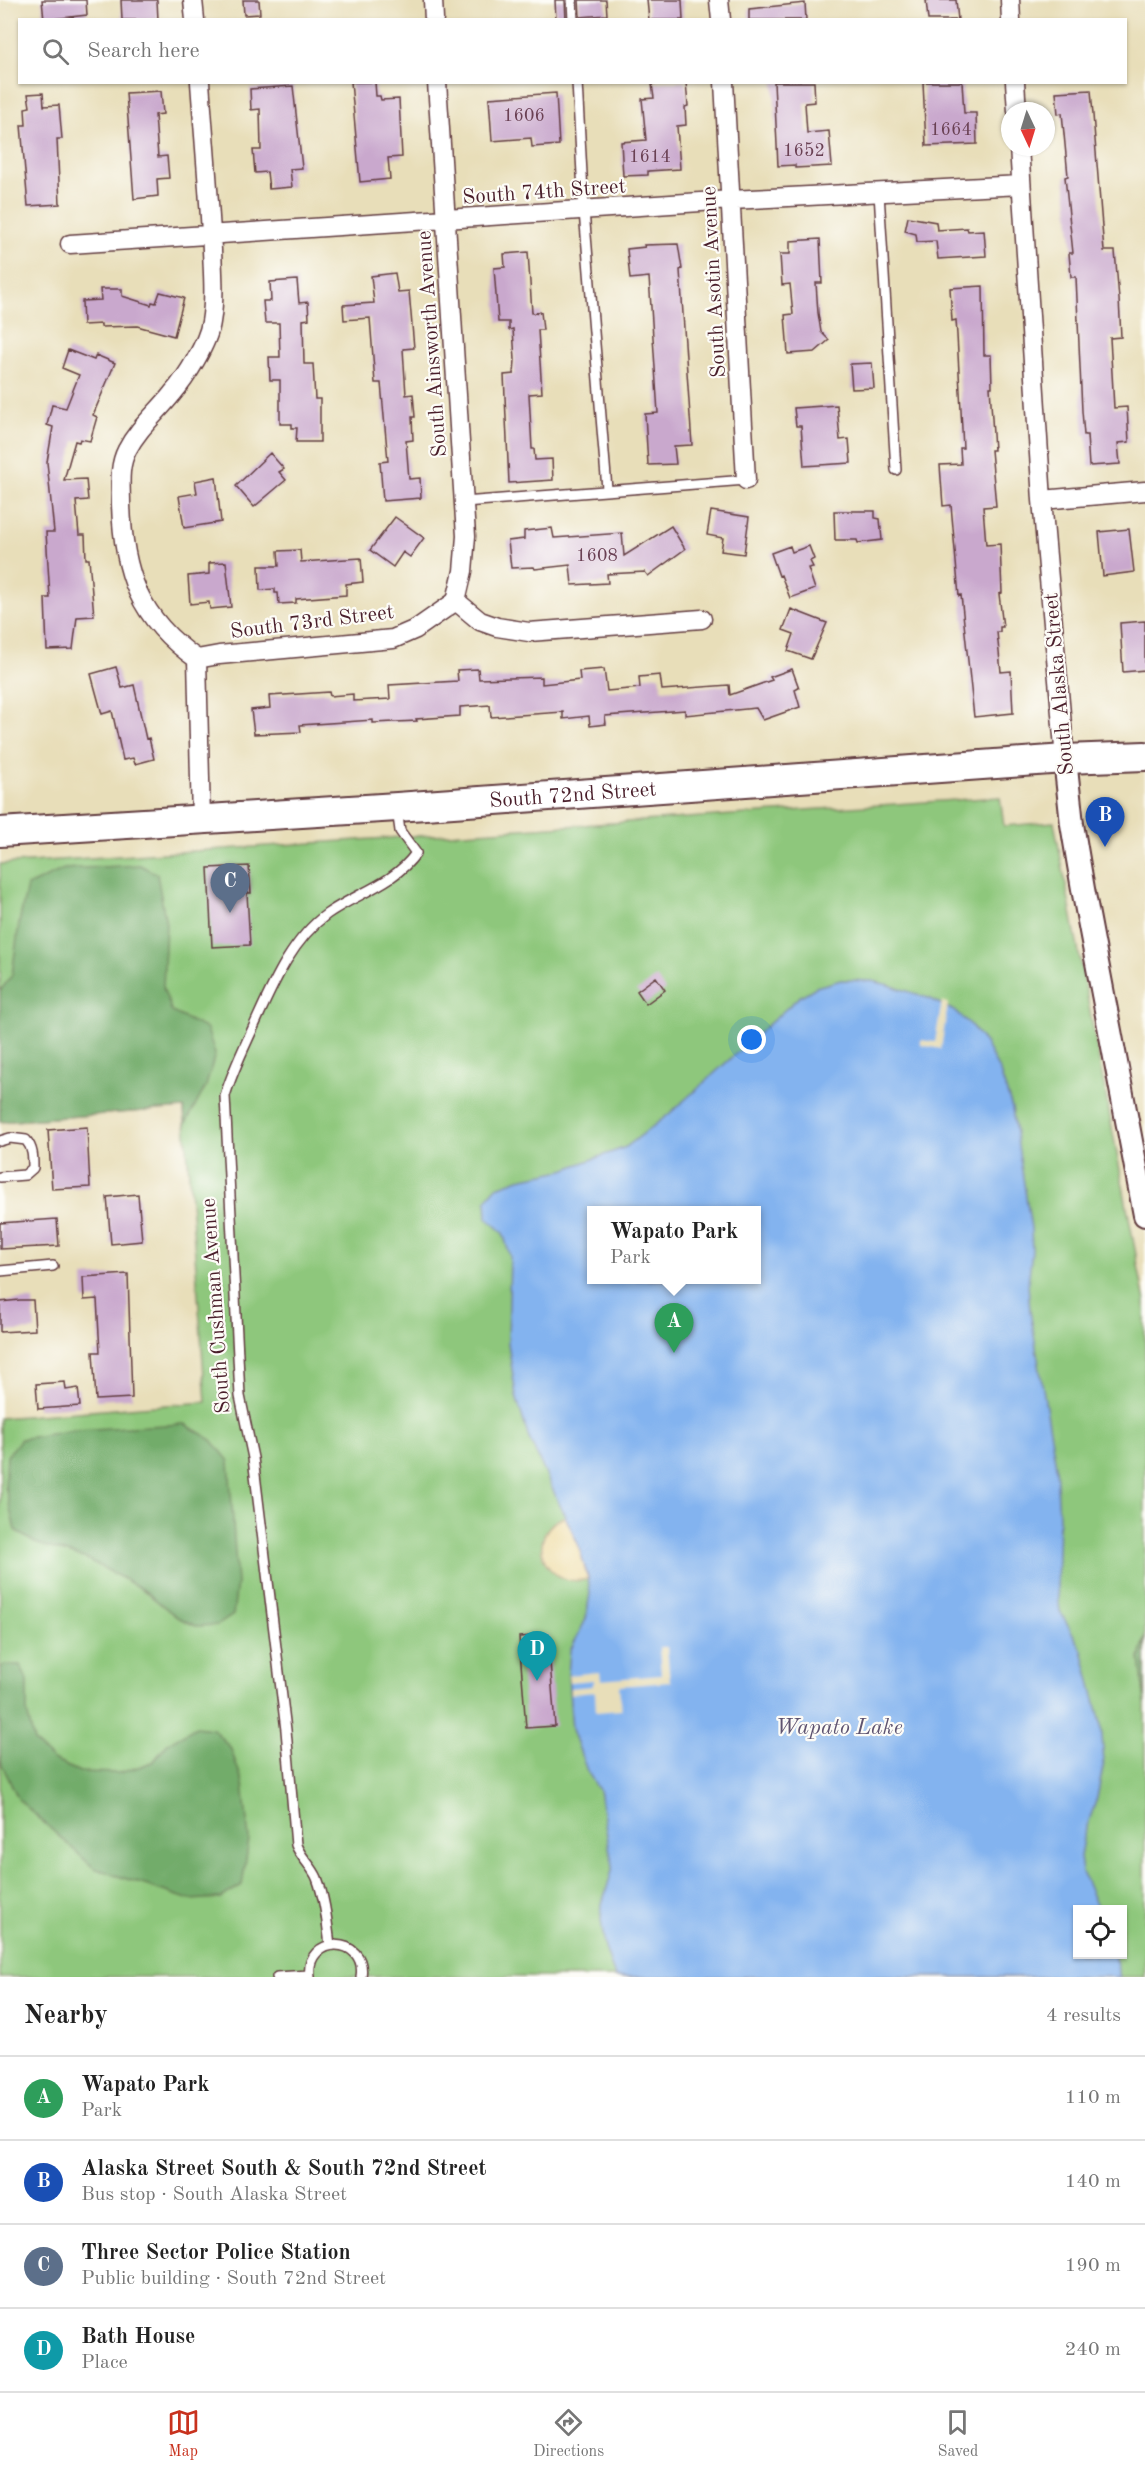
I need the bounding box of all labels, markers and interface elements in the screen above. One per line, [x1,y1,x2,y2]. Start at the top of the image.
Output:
search box [18,18,1127,84]
icon: search [39,35,72,68]
text: Search here [87,40,200,62]
north arrow [1001,102,1055,156]
house number: 1606 [503,107,545,125]
house number: 1664 [930,121,972,139]
house number: 1652 [783,142,825,160]
house number: 1614 [629,148,671,166]
street label: South 74th Street [462,176,627,209]
street label: South Asotin Avenue [699,186,730,378]
street label: South Ainsworth Avenue [414,230,451,458]
house number: 1608 [576,547,618,565]
street label: South Alaska Street [1041,592,1078,776]
street label: South 73rd Street [229,602,395,643]
street label: South 72nd Street [489,779,657,812]
pin: B [1086,798,1124,847]
pin: C [210,864,250,913]
your location [737,1025,766,1054]
street label: South Cushman Avenue [198,1197,235,1414]
popup [587,1206,761,1284]
text: Wapato Park [610,1221,738,1243]
text: Park [610,1248,651,1268]
pin: A [654,1304,694,1353]
pin: D [518,1632,556,1681]
water label: Wapato Lake [775,1717,903,1739]
map controls [1073,1905,1127,1959]
button: locate [1073,1905,1127,1959]
text: Nearby [24,2003,108,2029]
text: 4 results [1046,2006,1121,2026]
text: Wapato Park [81,2074,210,2096]
text: A [36,2088,51,2108]
text: 110 m [1065,2088,1121,2108]
text: Park [81,2101,122,2121]
text: Alaska Street South & South 72nd Street [81,2158,487,2180]
text: B [36,2172,51,2192]
text: 140 m [1065,2172,1121,2192]
text: Bus stop · South Alaska Street [81,2185,347,2205]
text: Three Sector Police Station [81,2242,351,2264]
text: C [37,2256,50,2276]
text: 190 m [1065,2256,1121,2276]
text: Public building · South 72nd Street [81,2269,386,2289]
text: Bath House [81,2326,195,2348]
text: D [36,2340,51,2360]
text: 240 m [1065,2340,1121,2360]
text: Place [81,2353,128,2373]
tab: Map [167,2406,200,2462]
tab: Directions [533,2406,604,2462]
tab: Saved [938,2406,978,2462]

